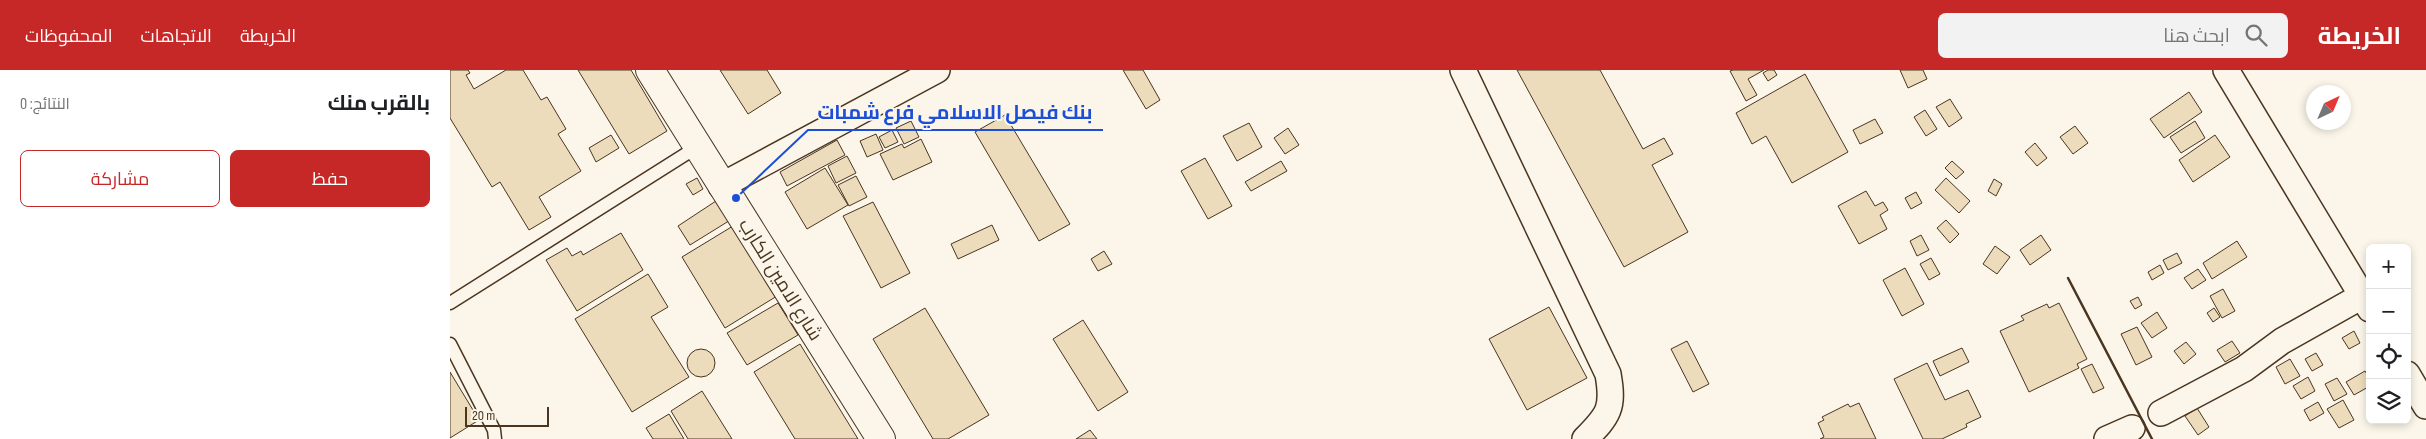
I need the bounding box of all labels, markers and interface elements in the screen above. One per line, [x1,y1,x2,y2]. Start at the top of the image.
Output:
search box [1938,13,2288,58]
icon: search [2242,21,2270,49]
text: الخريطة [2318,22,2401,51]
text: ابحث هنا [2163,25,2230,48]
text: المحفوظات [25,26,113,47]
text: الاتجاهات [141,26,212,47]
text: الخريطة [240,26,296,47]
north arrow [2306,85,2351,130]
text: بالقرب منك [328,91,430,116]
text: النتائج: 0 [20,95,70,114]
callout: بنك فيصل الاسلامي فرع شمبات [808,95,1103,130]
text: بنك فيصل الاسلامي فرع شمبات [818,101,1092,128]
button: مشاركة [20,150,220,207]
button: حفظ [230,150,430,207]
street label: شارع الامين الكارب [732,215,827,346]
map controls [2366,244,2411,424]
button: + [2366,244,2411,289]
button: − [2366,289,2411,334]
button: locate [2366,334,2411,379]
button: layers [2366,379,2411,424]
scale bar [465,404,549,427]
text: 20 m [472,407,495,424]

